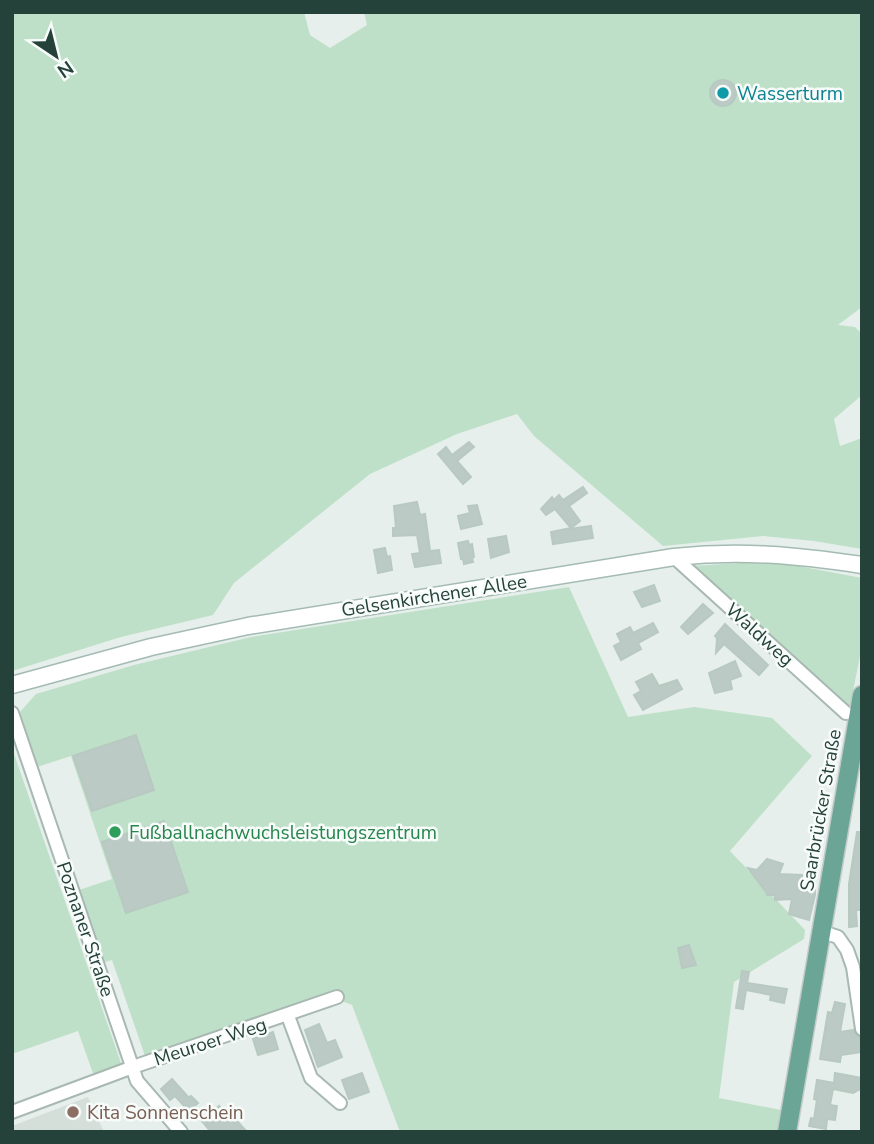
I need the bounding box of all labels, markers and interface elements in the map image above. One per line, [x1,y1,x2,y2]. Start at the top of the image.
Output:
north arrow [21,21,91,91]
text: N [52,54,78,84]
place label: Wasserturm [737,81,843,107]
marker: Wasserturm [715,85,731,101]
street label: Gelsenkirchener Allee [339,568,529,623]
street label: Waldweg [720,597,799,672]
street label: Saarbrücker Straße [794,727,848,893]
place label: Fußballnachwuchsleistungszentrum [129,820,437,846]
marker: Fußballnachwuchsleistungszentrum [107,824,123,840]
street label: Poznaner Straße [50,858,120,1000]
street label: Meuroer Weg [151,1011,270,1072]
place label: Kita Sonnenschein [87,1100,244,1126]
marker: Kita Sonnenschein [65,1104,81,1120]

